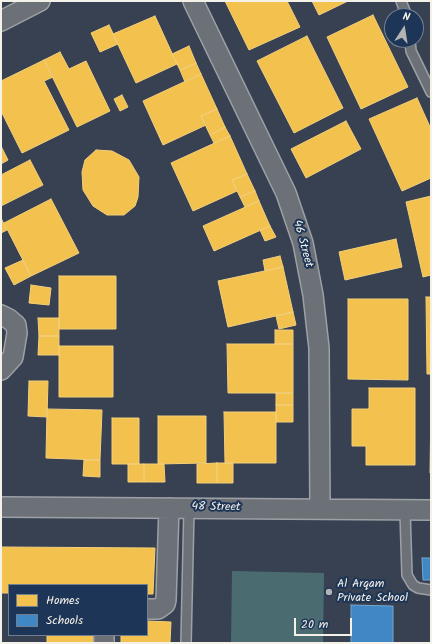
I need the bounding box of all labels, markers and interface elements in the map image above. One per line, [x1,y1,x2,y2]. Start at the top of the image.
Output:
north arrow [384,8,424,48]
text: N [401,8,412,27]
street label: 46 Street [289,219,315,269]
street label: 48 Street [191,500,241,516]
place label: Al Arqam Private School [337,578,408,606]
legend [8,584,148,636]
marker: Al Arqam Private School [324,587,334,597]
text: Homes [46,591,80,610]
scale bar [296,610,354,636]
text: Schools [46,611,83,630]
text: 20 m [301,615,328,634]

